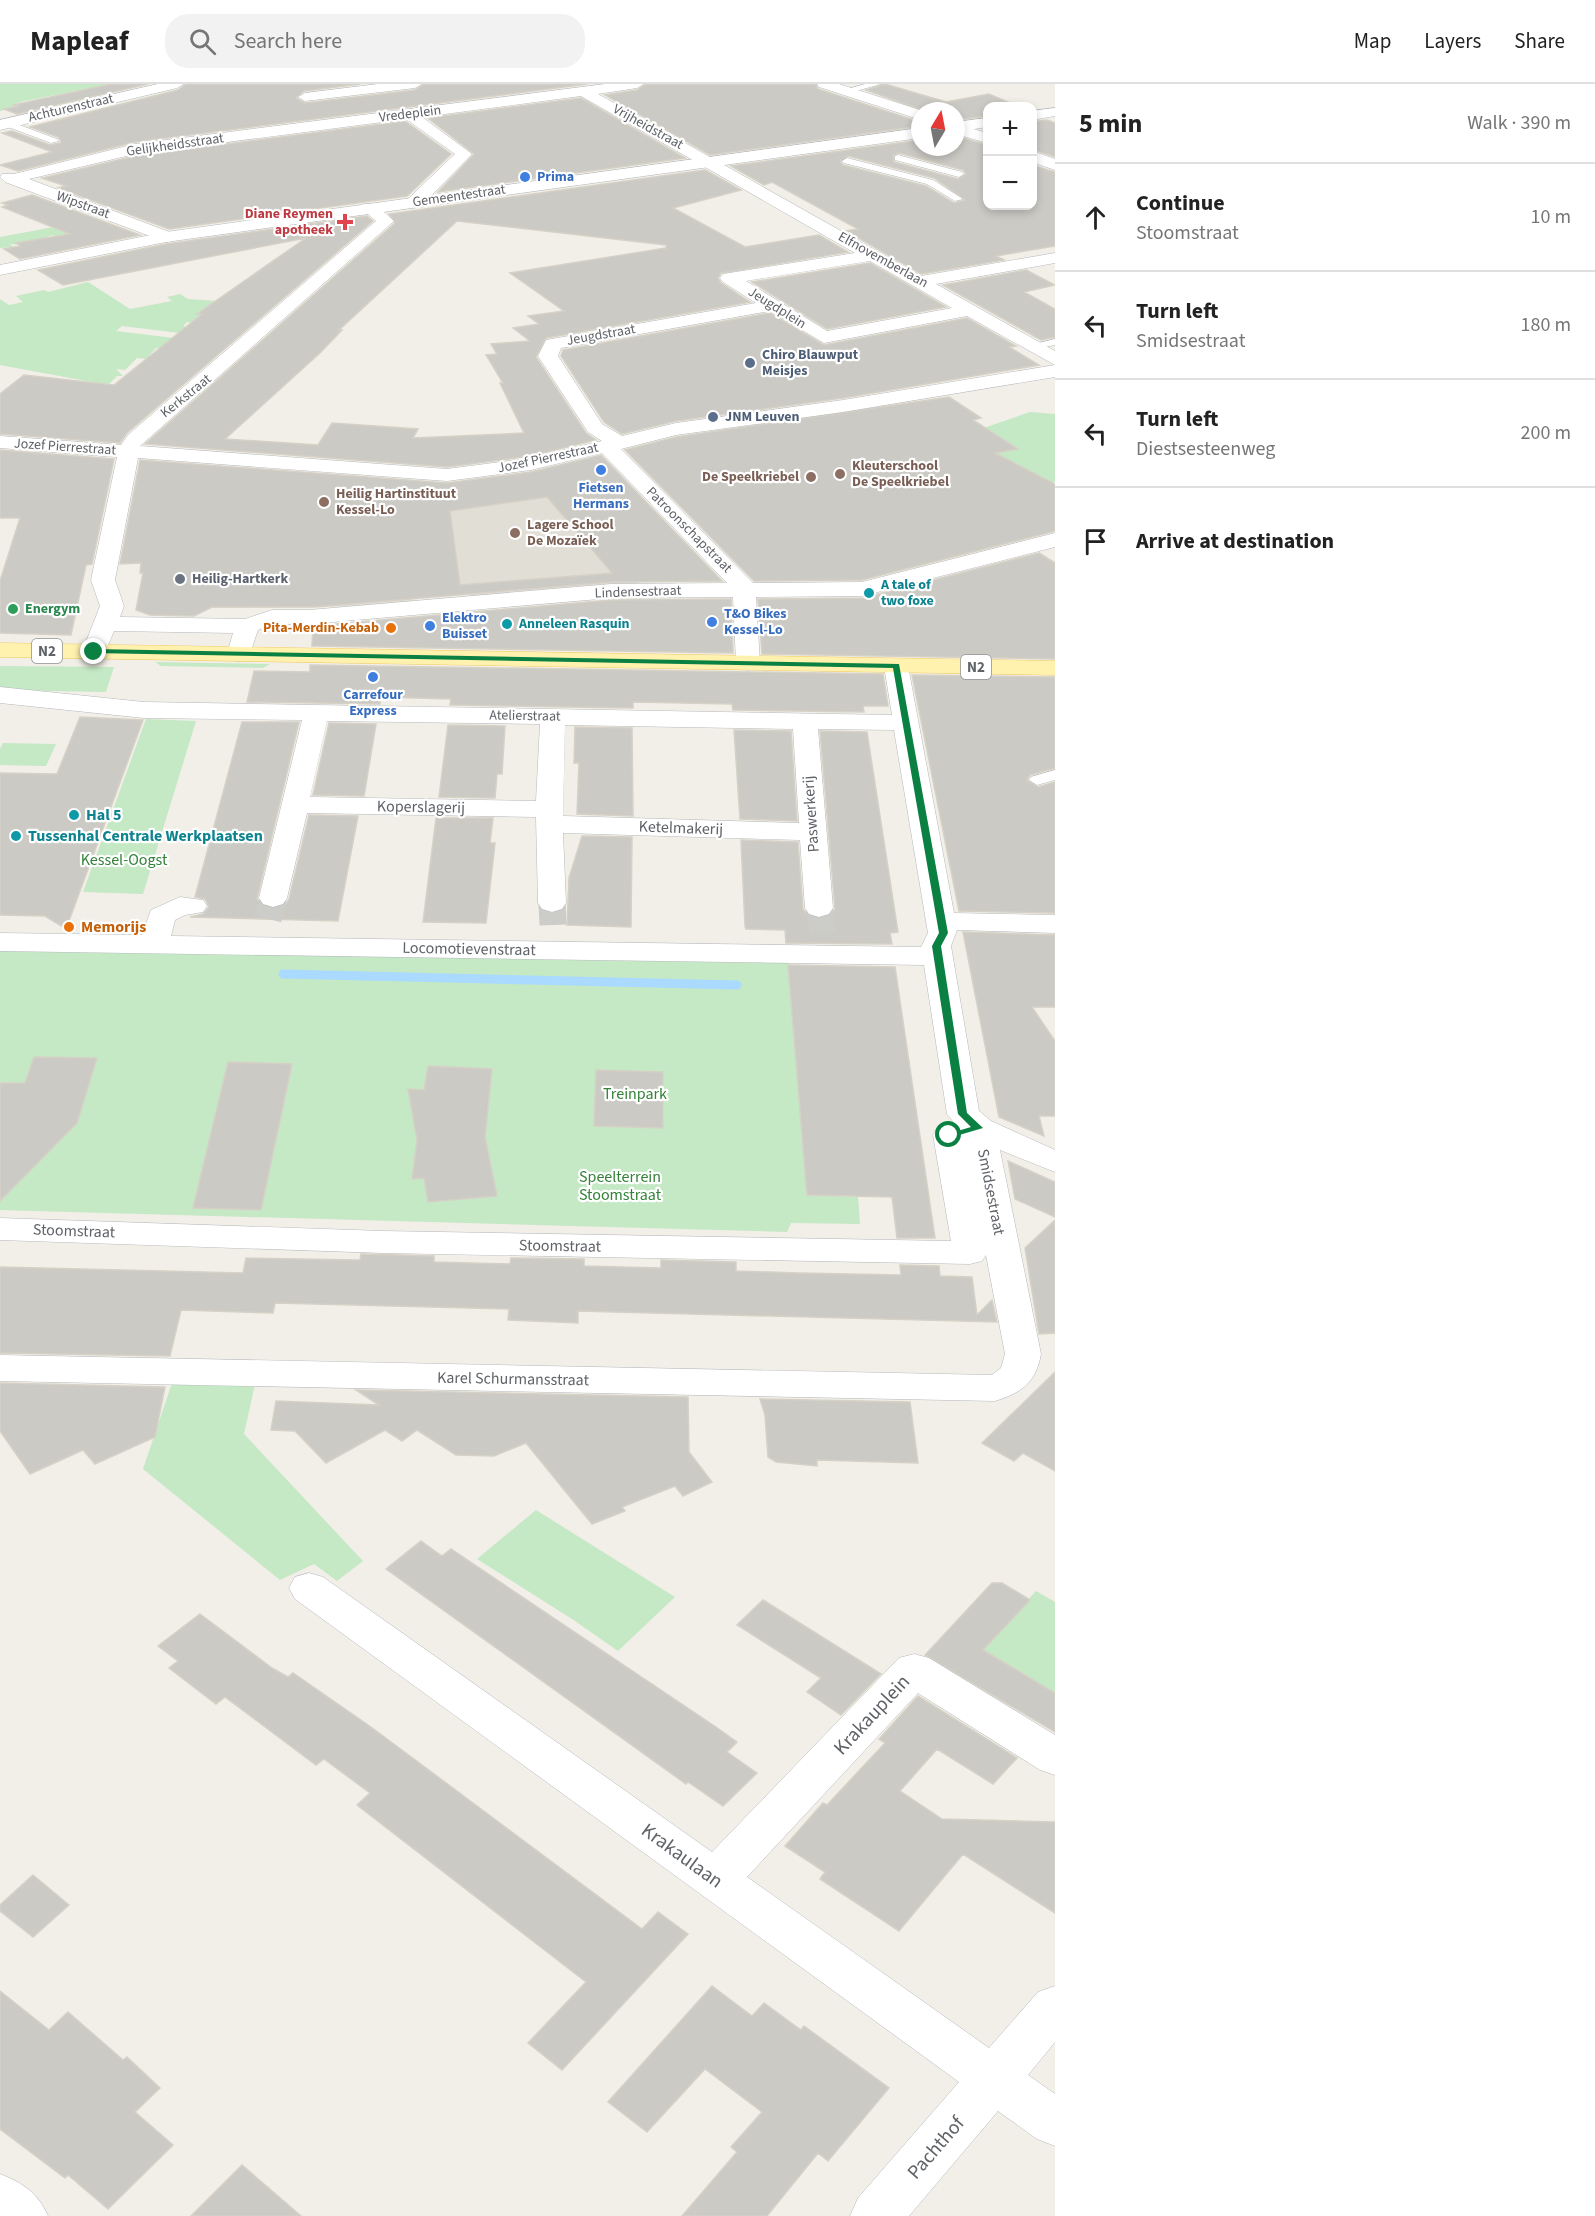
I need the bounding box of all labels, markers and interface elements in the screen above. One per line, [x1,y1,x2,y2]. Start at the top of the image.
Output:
search box [165,14,585,68]
text: Mapleaf [30,21,129,61]
icon: search [186,25,219,58]
text: Search here [234,25,342,57]
text: Map [1354,26,1391,56]
text: Layers [1424,26,1481,56]
text: Share [1514,26,1565,56]
street label: Achturenstraat [26,88,116,128]
street label: Vrijheidstraat [609,99,687,155]
street label: Vredeplein [378,100,442,128]
north arrow [911,102,965,156]
map controls [983,102,1037,210]
button: + [983,102,1037,156]
text: 5 min [1079,105,1142,142]
text: Walk · 390 m [1467,109,1571,137]
street label: Gelijkheidsstraat [125,128,225,162]
button: − [983,156,1037,210]
place label: Prima [537,167,574,187]
marker: Prima [518,170,532,184]
street label: Gemeentestraat [411,180,507,212]
street label: Wipstraat [53,186,113,224]
text: Continue [1136,187,1225,219]
icon: ahead [1079,201,1112,234]
text: 10 m [1531,203,1571,231]
place label: Diane Reymen apotheek [245,204,333,240]
marker: Diane Reymen apotheek [338,215,352,229]
text: Stoomstraat [1136,219,1239,247]
street label: Elfnovemberlaan [834,227,932,293]
street label: Jeugdplein [744,282,810,334]
text: Turn left [1136,295,1218,327]
icon: left [1079,309,1112,342]
text: 180 m [1521,311,1571,339]
street label: Jeugdstraat [565,319,637,351]
text: Smidsestraat [1136,327,1245,355]
place label: Chiro Blauwput Meisjes [762,345,859,381]
marker: Chiro Blauwput Meisjes [743,356,757,370]
street label: Kerkstraat [156,369,216,423]
text: Turn left [1136,403,1218,435]
place label: JNM Leuven [725,407,800,427]
marker: JNM Leuven [706,410,720,424]
icon: left [1079,417,1112,450]
text: 200 m [1521,419,1571,447]
street label: Jozef Pierrestraat [13,433,117,461]
text: Diestsesteenweg [1136,435,1275,463]
street label: Jozef Pierrestraat [496,438,600,478]
place label: Kleuterschool De Speelkriebel [852,456,949,492]
marker: Fietsen Hermans [594,463,608,477]
place label: De Speelkriebel [702,467,799,487]
marker: Kleuterschool De Speelkriebel [833,467,847,481]
marker: De Speelkriebel [804,470,818,484]
place label: Fietsen Hermans [573,478,629,514]
street label: Patroonschapstraat [641,482,737,578]
place label: Heilig Hartinstituut Kessel-Lo [336,484,457,520]
marker: Heilig Hartinstituut Kessel-Lo [317,495,331,509]
place label: Lagere School De Mozaïek [527,515,613,551]
icon: arrive [1079,525,1112,558]
text: Arrive at destination [1136,525,1334,557]
marker: Lagere School De Mozaïek [508,526,522,540]
place label: Heilig-Hartkerk [192,569,288,589]
marker: Heilig-Hartkerk [173,572,187,586]
place label: A tale of two foxe [880,575,934,611]
street label: Lindensestraat [594,580,682,604]
marker: A tale of two foxe [862,586,876,600]
place label: Energym [25,599,80,619]
marker: Energym [6,602,20,616]
place label: T&O Bikes Kessel-Lo [724,604,787,640]
place label: Elektro Buisset [442,608,488,644]
place label: Anneleen Rasquin [518,614,630,634]
marker: T&O Bikes Kessel-Lo [705,615,719,629]
marker: Anneleen Rasquin [500,617,514,631]
place label: Pita-Merdin-Kebab [263,618,379,638]
marker: Elektro Buisset [423,619,437,633]
marker: Pita-Merdin-Kebab [384,621,398,635]
route end [80,638,106,664]
road number: N2 [32,639,62,663]
road number: N2 [961,655,991,679]
marker: Carrefour Express [366,670,380,684]
place label: Carrefour Express [343,685,403,721]
street label: Atelierstraat [489,705,561,727]
street label: Paswerkerij [797,775,825,853]
street label: Koperslagerij [377,795,465,819]
place label: Hal 5 [86,804,121,826]
marker: Hal 5 [67,808,81,822]
street label: Ketelmakerij [638,816,724,840]
place label: Tussenhal Centrale Werkplaatsen [28,825,263,847]
marker: Tussenhal Centrale Werkplaatsen [9,829,23,843]
park label: Kessel-Oogst [81,849,168,871]
place label: Memorijs [81,916,146,938]
marker: Memorijs [62,920,76,934]
street label: Locomotievenstraat [402,937,536,961]
park label: Treinpark [603,1083,667,1105]
route start [935,1121,961,1147]
street label: Smidsestraat [972,1147,1010,1238]
park label: Speelterrein Stoomstraat [579,1166,662,1206]
street label: Stoomstraat [33,1219,116,1243]
street label: Stoomstraat [519,1234,602,1258]
street label: Karel Schurmansstraat [437,1367,590,1391]
street label: Krakauplein [827,1669,917,1761]
street label: Krakaulaan [635,1817,729,1895]
street label: Pachthof [901,2110,972,2185]

